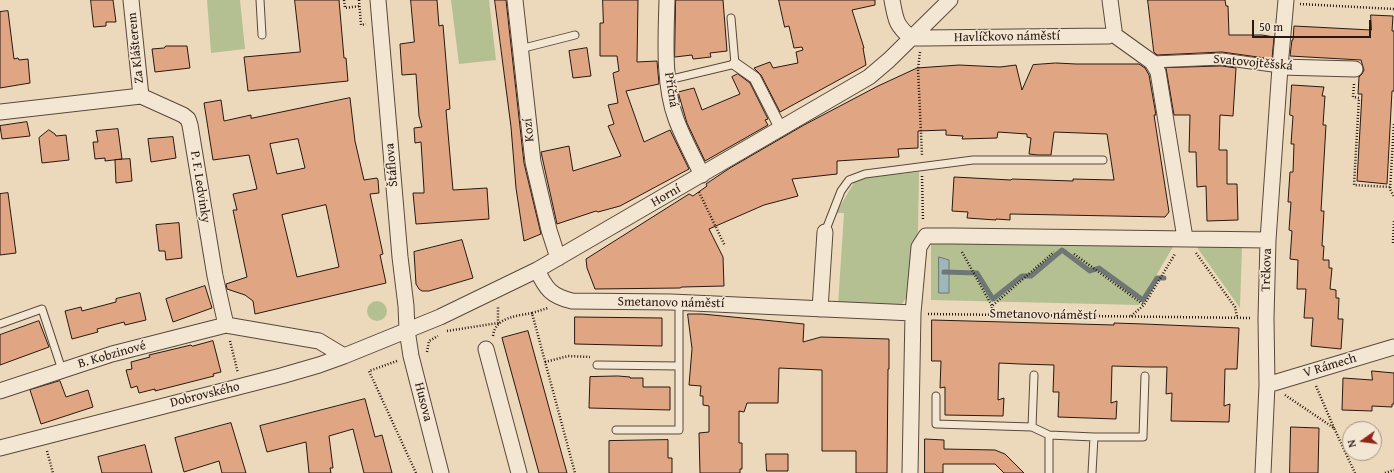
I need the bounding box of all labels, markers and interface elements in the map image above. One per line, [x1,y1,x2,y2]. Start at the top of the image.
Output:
street label: Za Klášterem [125,12,147,84]
scale bar [1254,12,1373,38]
text: 50 m [1259,18,1283,35]
street label: Havlíčkovo náměstí [954,28,1060,46]
street label: Svatovojtěšská [1213,52,1293,74]
street label: Příčná [661,71,681,109]
street label: Kozí [520,117,538,143]
street label: Štáflova [382,143,402,187]
street label: P. F. Ledvinky [187,150,213,224]
street label: Horní [648,181,684,211]
street label: Trčkova [1258,248,1276,292]
street label: Smetanovo náměstí [617,294,725,312]
street label: Smetanovo náměstí [989,306,1097,324]
street label: B. Kobzinové [76,338,148,372]
street label: V Rámech [1302,351,1358,381]
street label: Dobrovského [169,379,241,411]
street label: Husova [411,381,435,423]
north arrow [1342,421,1382,461]
text: N [1343,438,1360,449]

